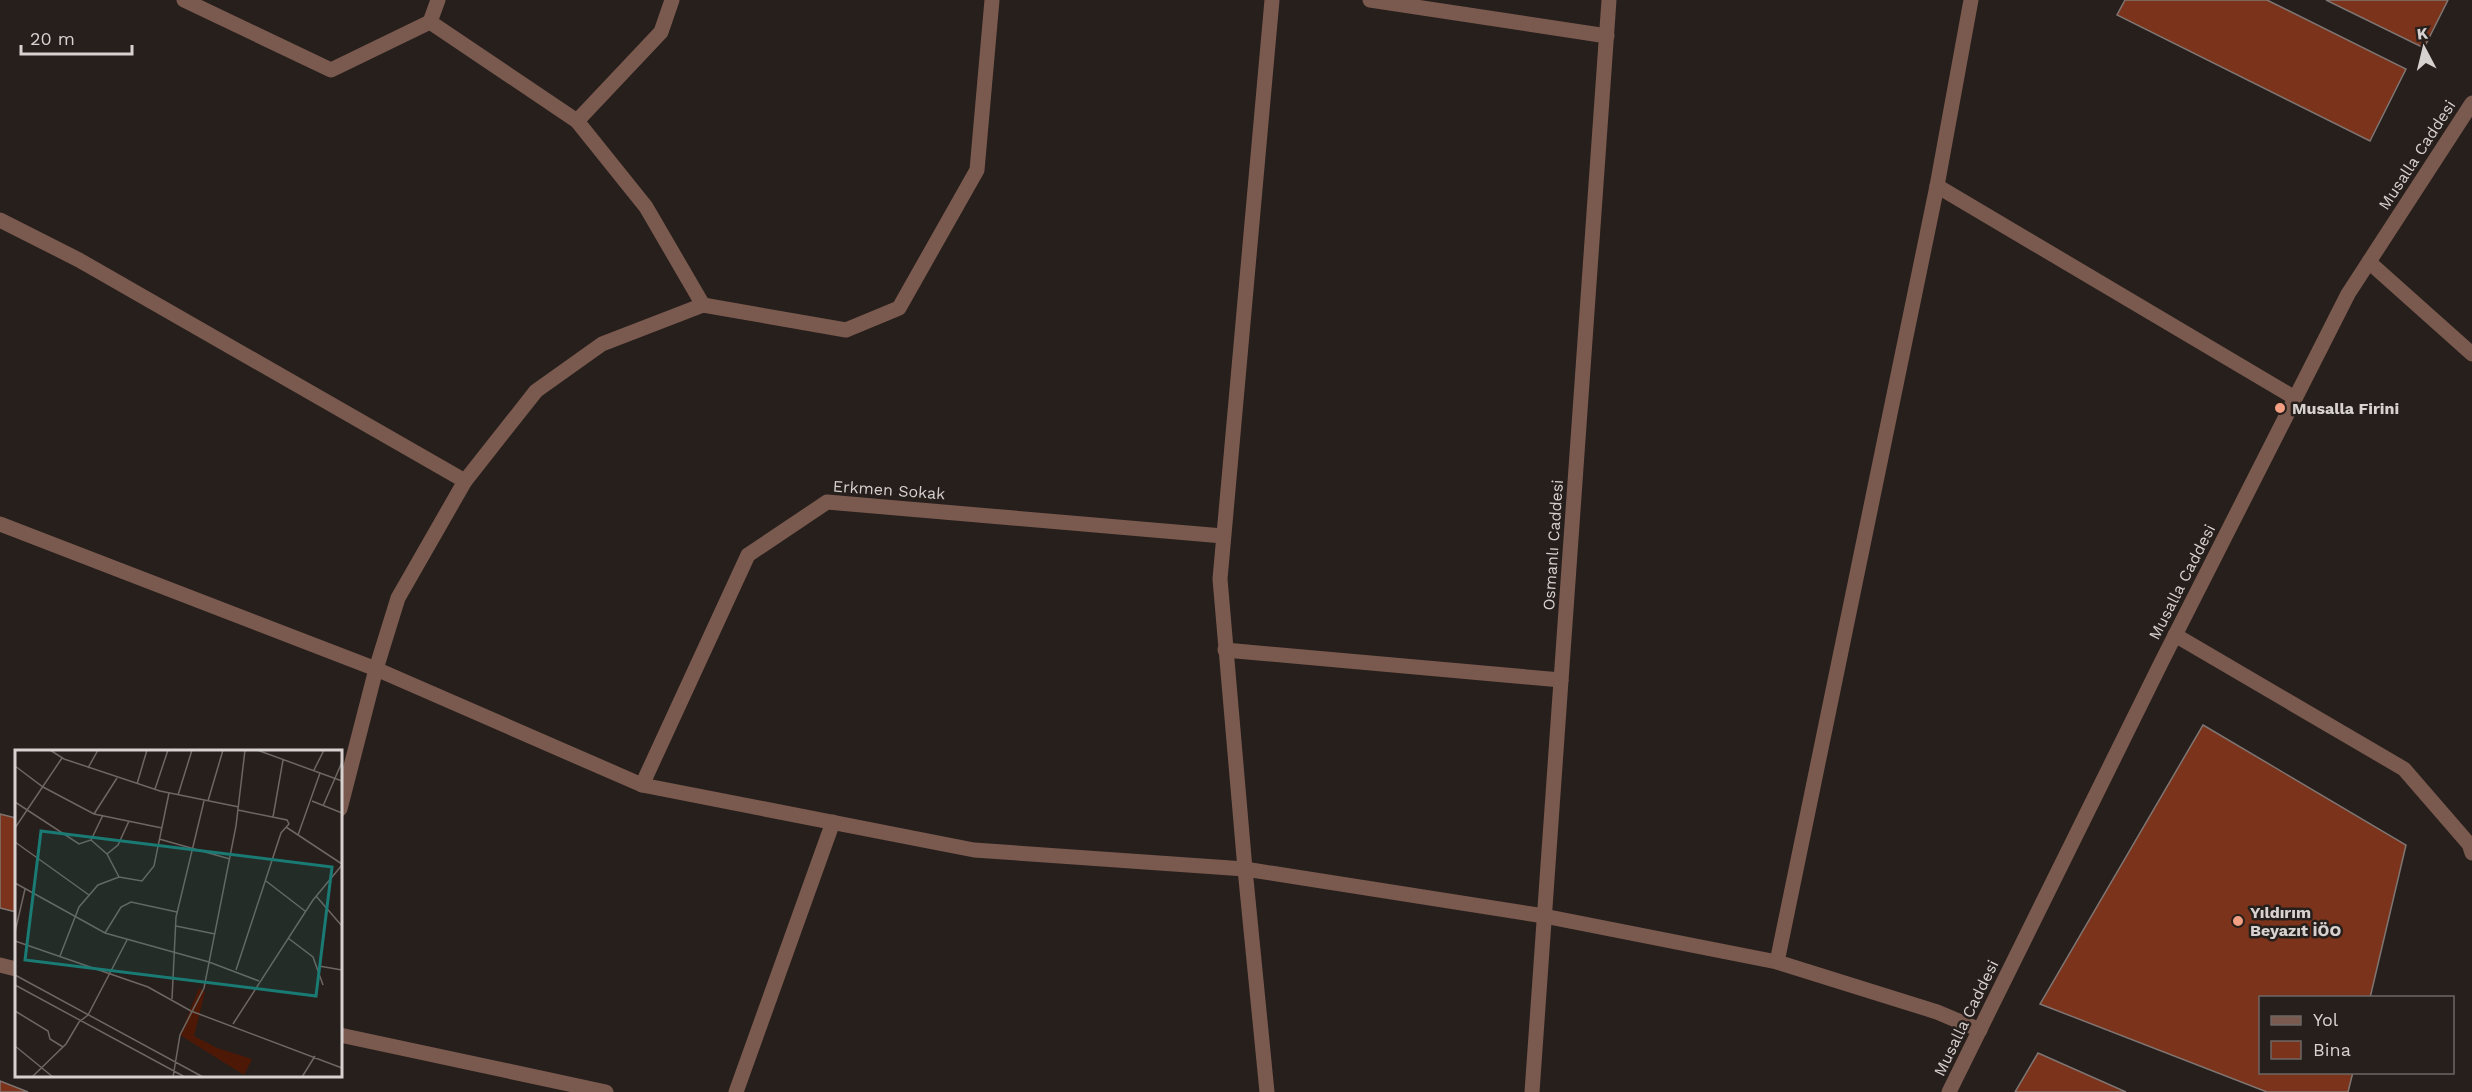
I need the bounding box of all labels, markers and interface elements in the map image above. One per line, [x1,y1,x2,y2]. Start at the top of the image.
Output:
scale bar [21,18,132,56]
north arrow [2394,18,2454,78]
text: K [2416,24,2429,44]
text: 20 m [30,28,75,49]
street label: Musalla Caddesi [2374,97,2460,213]
place label: Musalla Firini [2292,399,2399,418]
marker: Musalla Firini [2273,401,2287,415]
street label: Erkmen Sokak [832,477,946,503]
street label: Osmanlı Caddesi [1539,479,1567,611]
street label: Musalla Caddesi [2145,521,2219,643]
inset map [15,750,342,1077]
place label: Yıldırım Beyazıt İÖO [2250,903,2341,940]
marker: Yıldırım Beyazıt İÖO [2231,914,2245,928]
street label: Musalla Caddesi [1930,957,2002,1079]
legend [2259,996,2454,1074]
text: Yol [2313,1009,2339,1030]
text: Bina [2313,1039,2351,1060]

